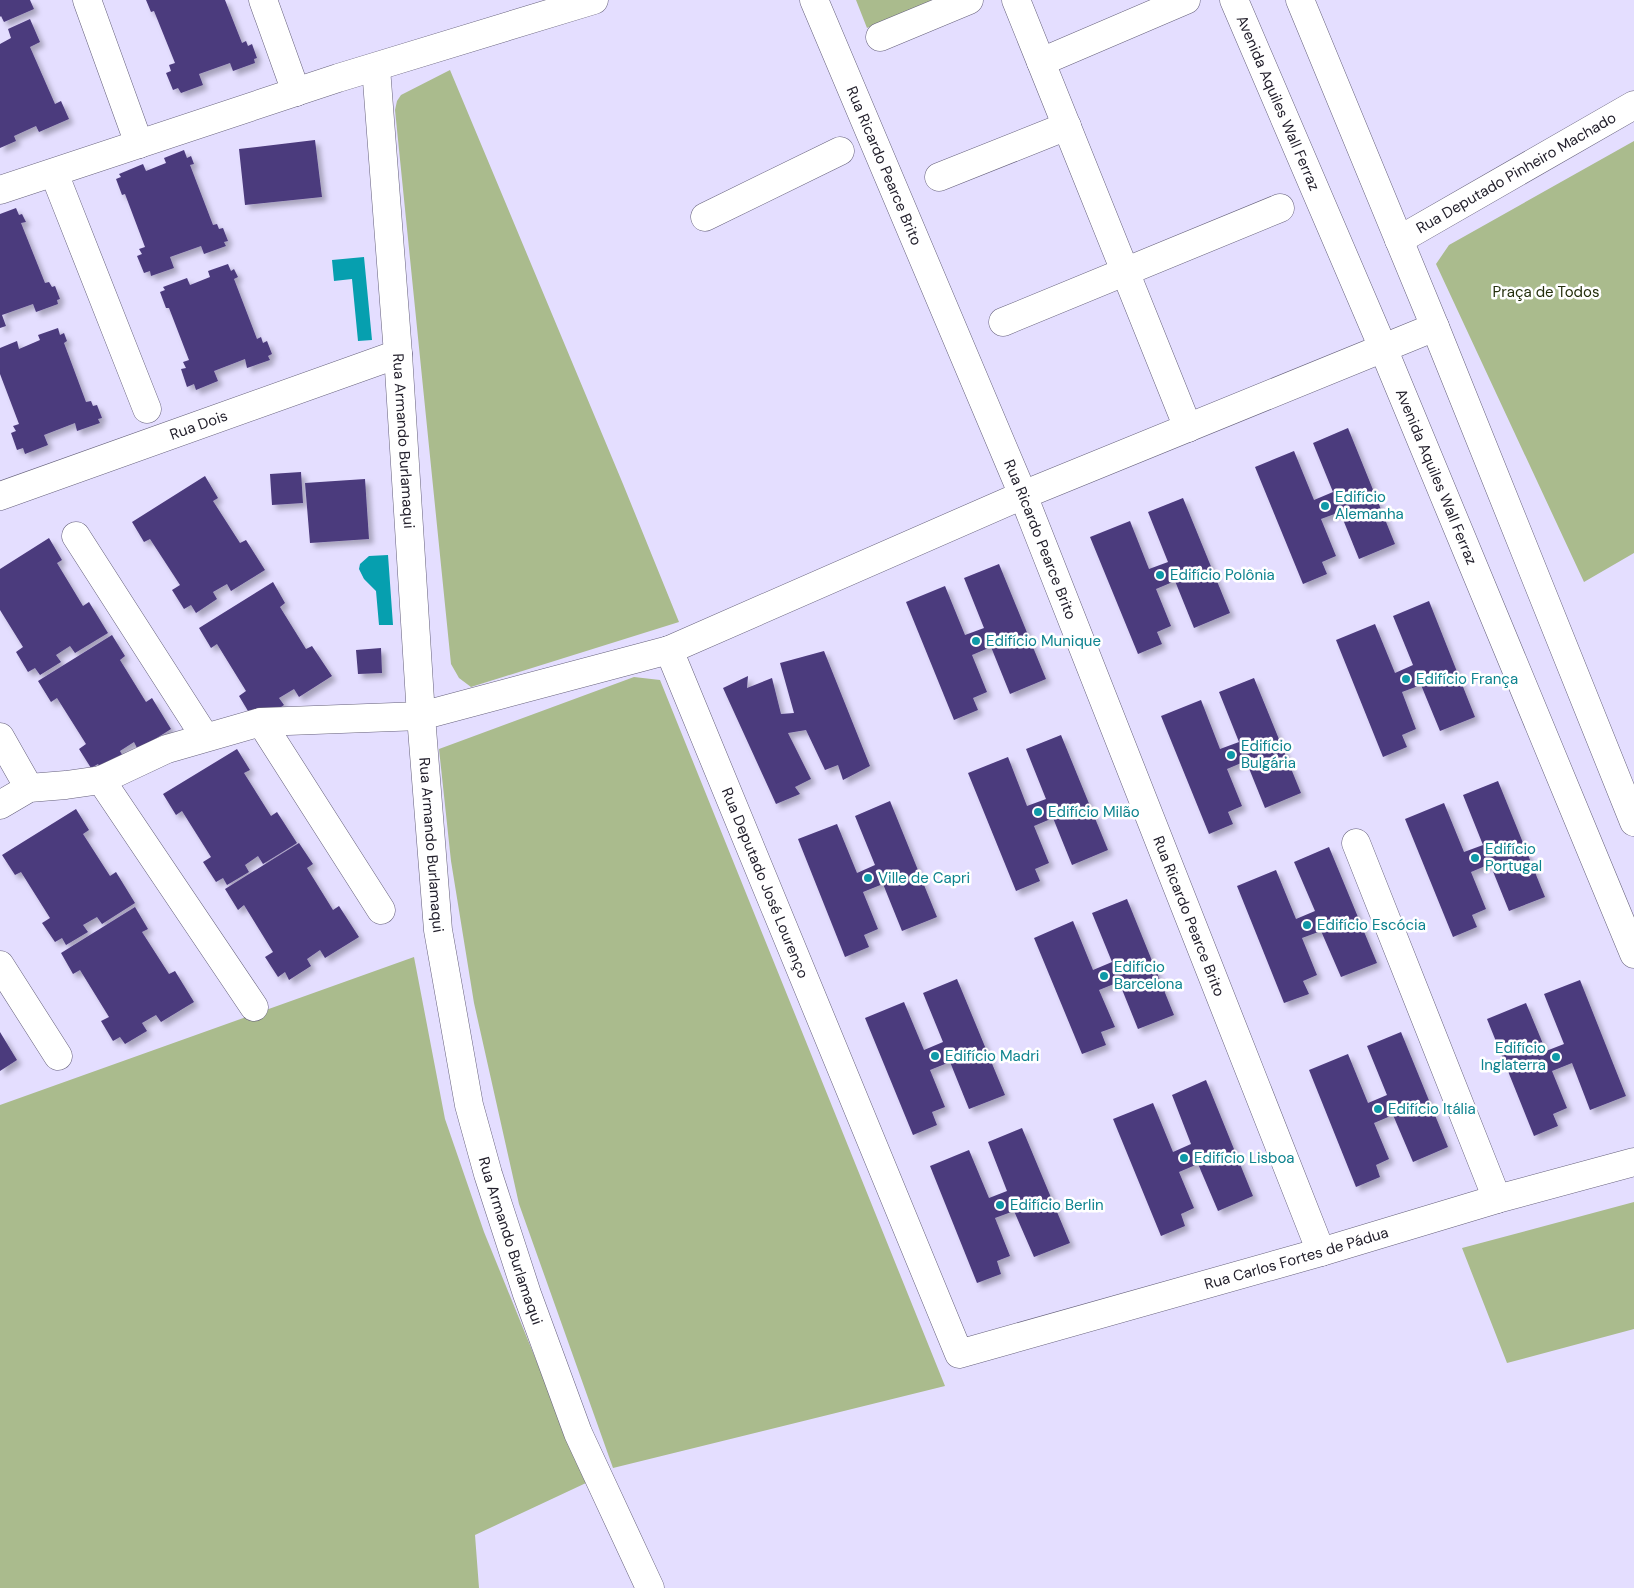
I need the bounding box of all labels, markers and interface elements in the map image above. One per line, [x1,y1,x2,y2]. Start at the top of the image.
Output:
street label: Avenida Aquiles Wall Ferraz [1232,12,1324,194]
street label: Rua Ricardo Pearce Brito [842,83,926,248]
street label: Rua Deputado Pinheiro Machado [1413,107,1620,238]
park label: Praça de Todos [1493,282,1599,302]
street label: Rua Armando Burlamaqui [388,353,419,529]
street label: Avenida Aquiles Wall Ferraz [1391,386,1482,568]
street label: Rua Dois [167,406,230,445]
street label: Rua Ricardo Pearce Brito [999,456,1081,623]
place label: Edifício Alemanha [1335,487,1404,524]
marker: Edifício Alemanha [1319,500,1331,512]
place label: Edifício Polônia [1170,565,1275,585]
marker: Edifício Polônia [1154,569,1166,581]
place label: Edifício Munique [986,631,1101,651]
marker: Edifício Munique [970,635,982,647]
place label: Edifício França [1416,669,1518,689]
marker: Edifício França [1400,673,1412,685]
place label: Edifício Bulgária [1241,736,1296,773]
marker: Edifício Bulgária [1225,749,1237,761]
street label: Rua Armando Burlamaqui [414,757,448,934]
street label: Rua Deputado José Lourenço [717,785,813,981]
place label: Edifício Milão [1048,802,1140,822]
marker: Edifício Milão [1032,806,1044,818]
street label: Rua Ricardo Pearce Brito [1148,833,1229,999]
place label: Edifício Portugal [1485,839,1542,876]
marker: Edifício Portugal [1469,852,1481,864]
place label: Ville de Capri [878,868,970,888]
marker: Ville de Capri [862,872,874,884]
place label: Edifício Escócia [1317,915,1426,935]
marker: Edifício Escócia [1301,919,1313,931]
place label: Edifício Barcelona [1114,957,1183,994]
marker: Edifício Barcelona [1098,970,1110,982]
place label: Edifício Inglaterra [1481,1038,1546,1075]
place label: Edifício Madri [945,1046,1039,1066]
marker: Edifício Madri [929,1050,941,1062]
marker: Edifício Inglaterra [1550,1051,1562,1063]
place label: Edifício Itália [1388,1099,1476,1119]
marker: Edifício Itália [1372,1103,1384,1115]
place label: Edifício Lisboa [1194,1148,1294,1168]
marker: Edifício Lisboa [1178,1152,1190,1164]
street label: Rua Armando Burlamaqui [474,1155,547,1328]
place label: Edifício Berlin [1010,1195,1104,1215]
marker: Edifício Berlin [994,1199,1006,1211]
street label: Rua Carlos Fortes de Pádua [1202,1222,1391,1294]

